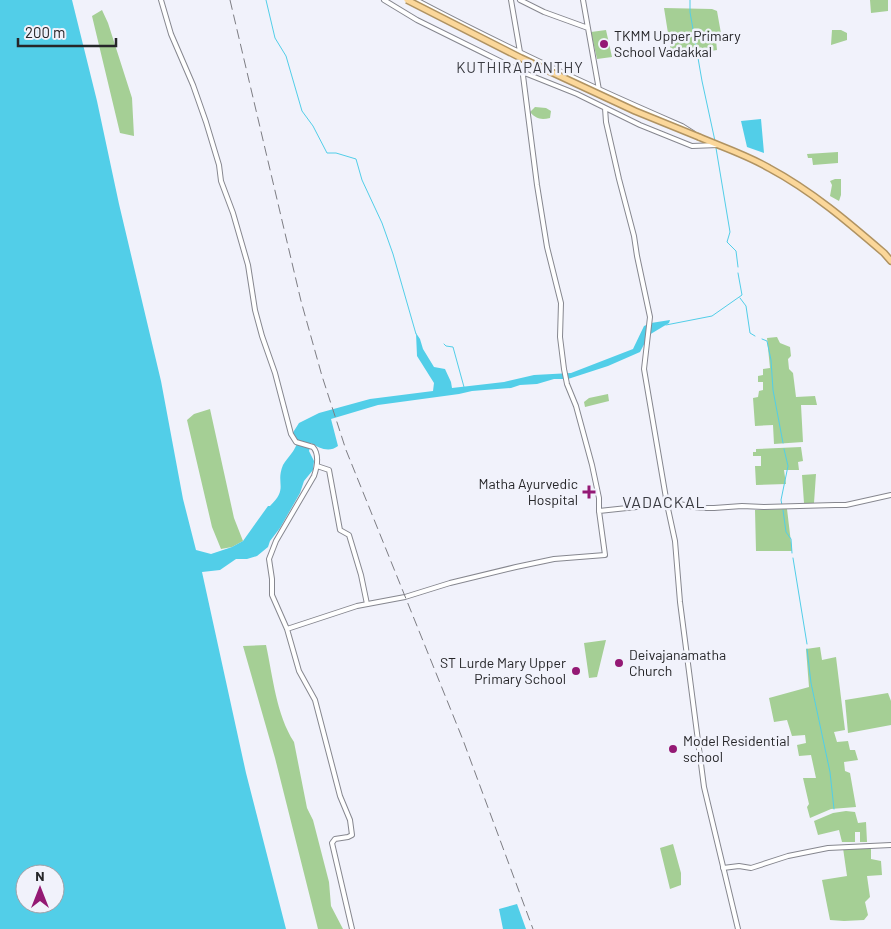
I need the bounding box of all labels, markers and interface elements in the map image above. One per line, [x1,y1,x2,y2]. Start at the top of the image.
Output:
scale bar [18,15,115,47]
text: 200 m [25,23,65,41]
place label: TKMM Upper Primary School Vadakkal [614,27,741,60]
marker: TKMM Upper Primary School Vadakkal [598,38,610,50]
district label: KUTHIRAPANTHY [456,58,584,76]
place label: Matha Ayurvedic Hospital [478,475,578,508]
marker: Matha Ayurvedic Hospital [582,485,596,499]
district label: VADACKAL [622,492,706,511]
place label: Deivajanamatha Church [629,646,726,679]
place label: ST Lurde Mary Upper Primary School [440,654,566,687]
marker: Deivajanamatha Church [613,657,625,669]
marker: ST Lurde Mary Upper Primary School [570,665,582,677]
place label: Model Residential school [683,732,790,765]
marker: Model Residential school [667,743,679,755]
north arrow [15,864,65,914]
text: N [35,867,45,884]

